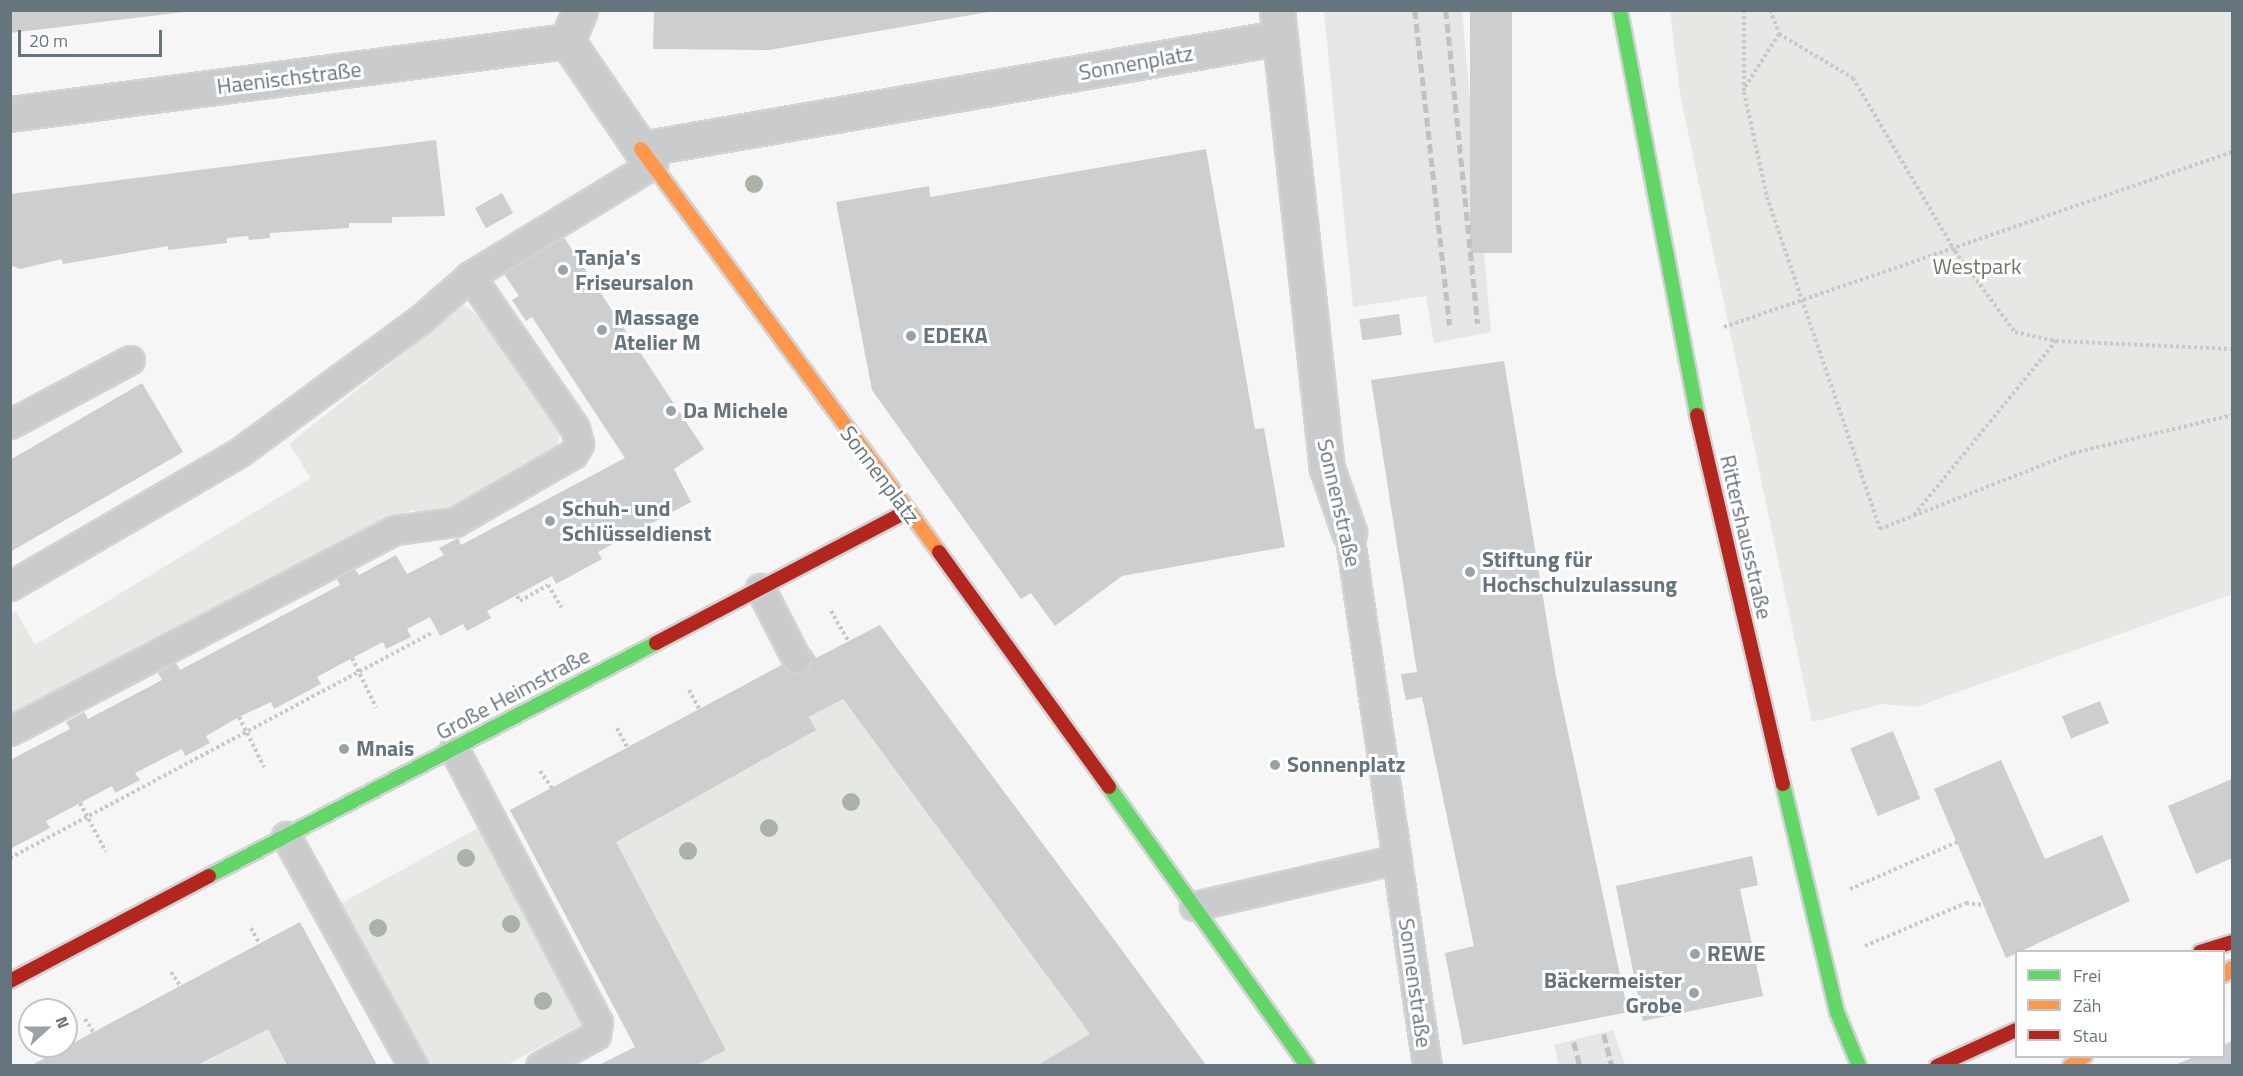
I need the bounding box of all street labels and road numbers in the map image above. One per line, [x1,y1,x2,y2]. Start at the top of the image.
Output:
street label: Sonnenplatz [1077,40,1195,86]
street label: Haenischstraße [215,56,363,100]
street label: Sonnenplatz [835,421,925,529]
street label: Sonnenstraße [1311,436,1367,570]
street label: Rittershausstraße [1714,452,1778,622]
street label: Große Heimstraße [432,642,594,746]
street label: Sonnenstraße [1393,917,1437,1049]

